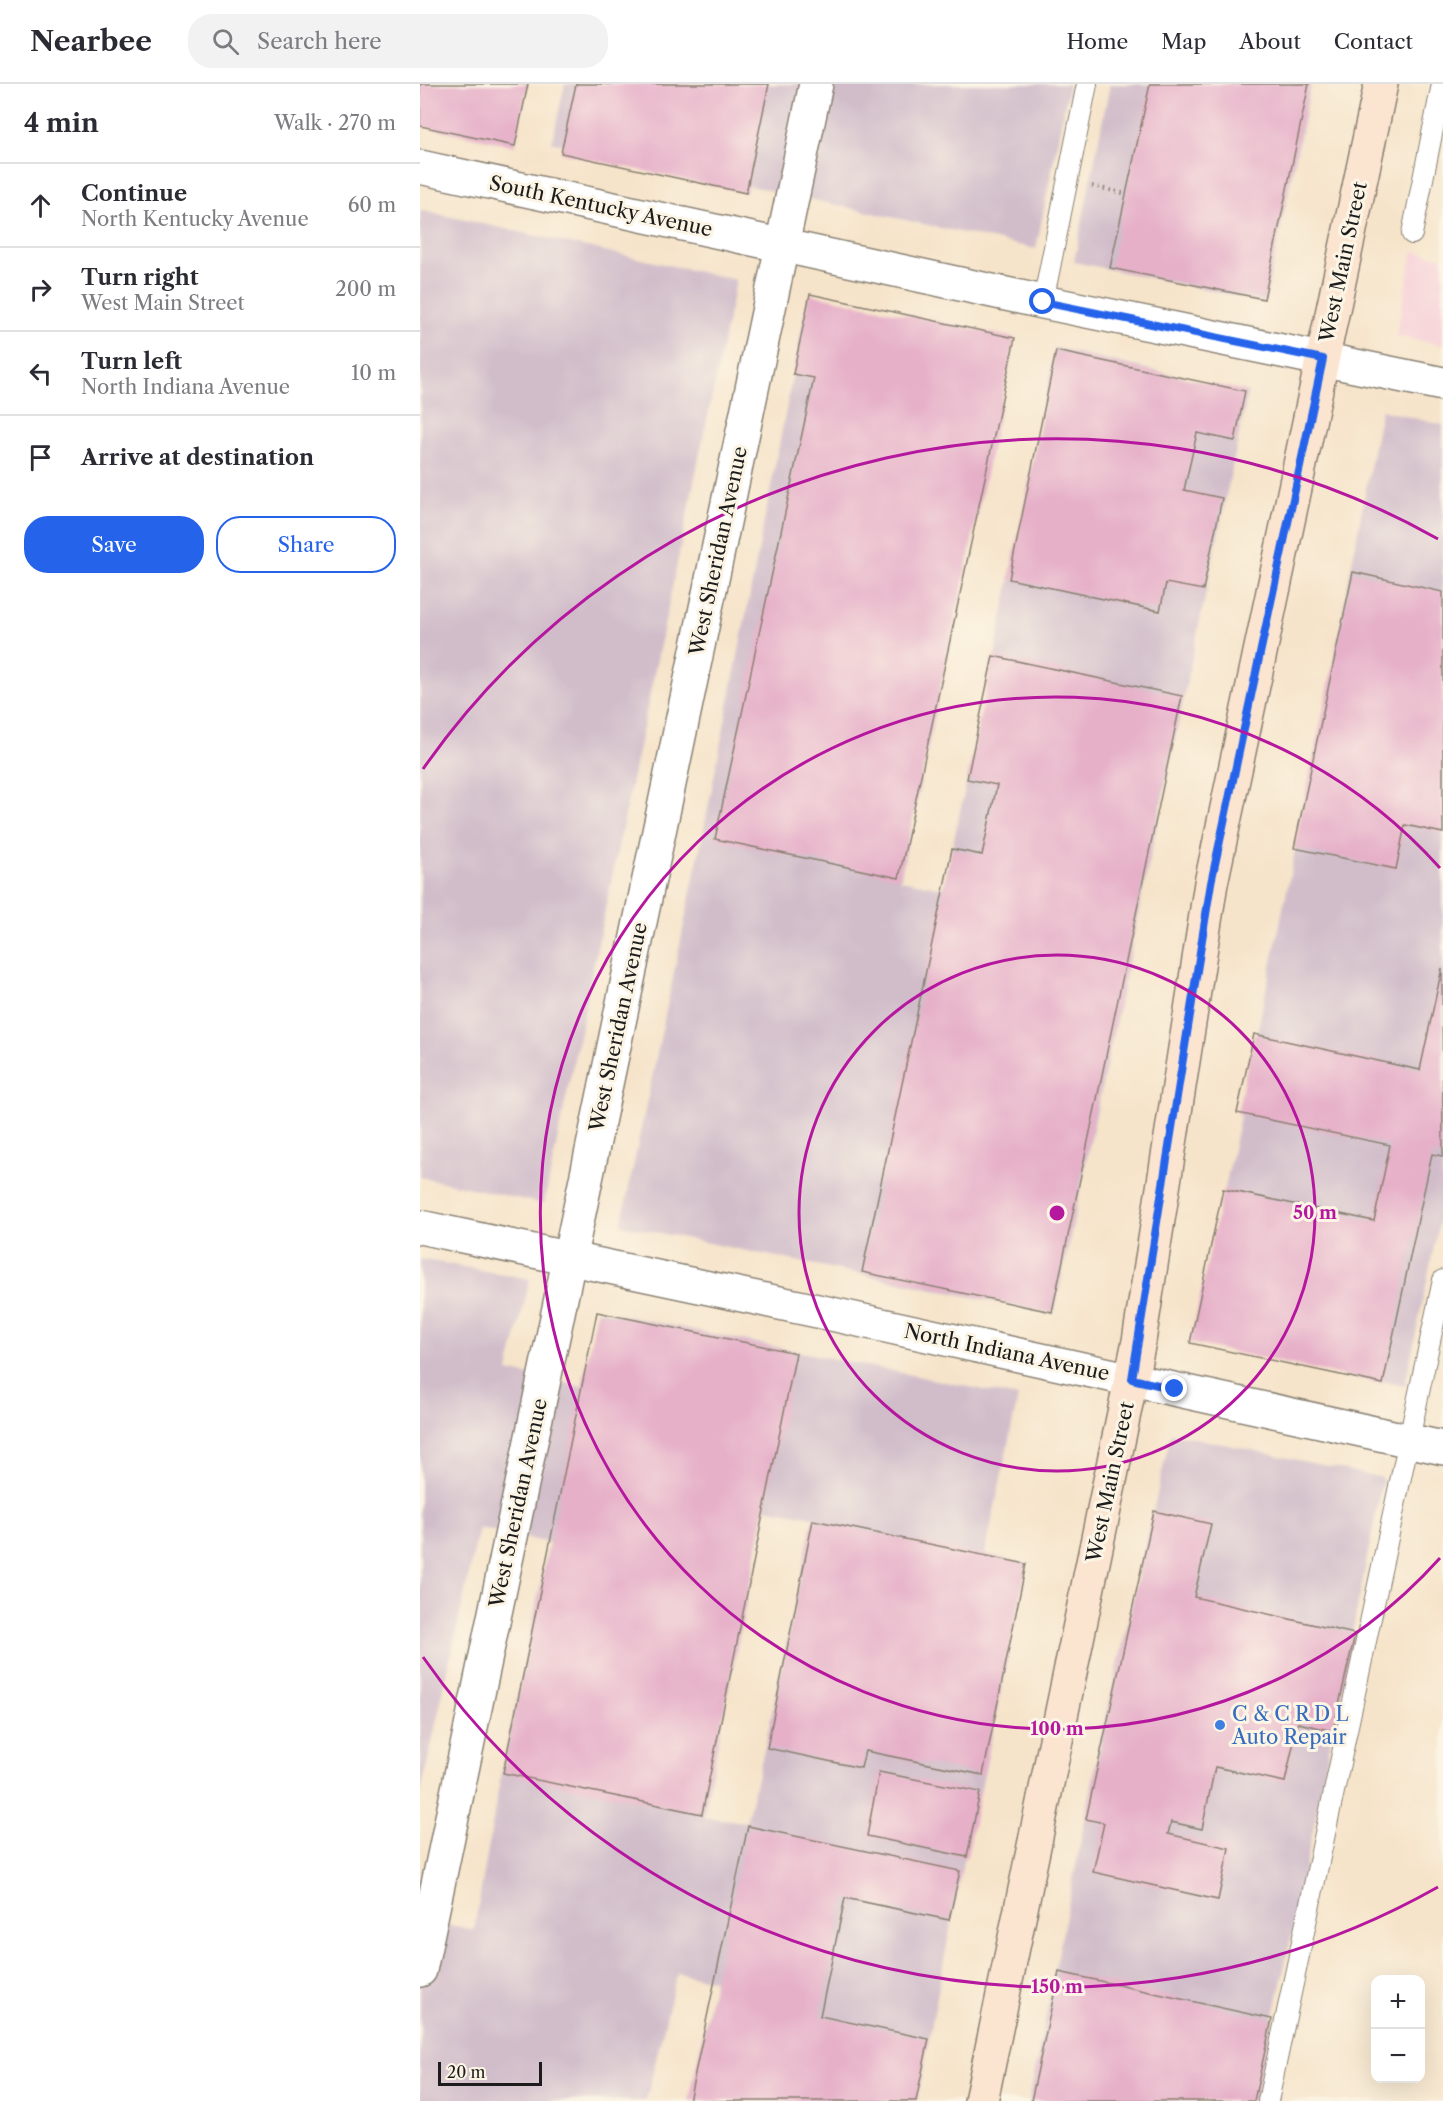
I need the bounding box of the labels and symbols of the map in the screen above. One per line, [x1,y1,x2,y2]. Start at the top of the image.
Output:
street label: South Kentucky Avenue [487,171,715,241]
street label: West Main Street [1314,179,1372,345]
route start [1029,288,1055,314]
street label: West Sheridan Avenue [684,444,752,659]
street label: West Sheridan Avenue [584,920,652,1135]
text: 50 m [1293,1202,1337,1224]
centre of rings [1047,1203,1067,1223]
street label: North Indiana Avenue [902,1319,1112,1385]
route end [1161,1375,1187,1401]
street label: West Sheridan Avenue [484,1396,552,1611]
street label: West Main Street [1081,1399,1139,1565]
place label: C & C R D L Auto Repair [1231,1702,1349,1749]
text: 100 m [1030,1718,1084,1740]
marker: C & C R D L Auto Repair [1213,1718,1227,1732]
text: 150 m [1031,1976,1083,1998]
scale bar [438,2059,542,2086]

